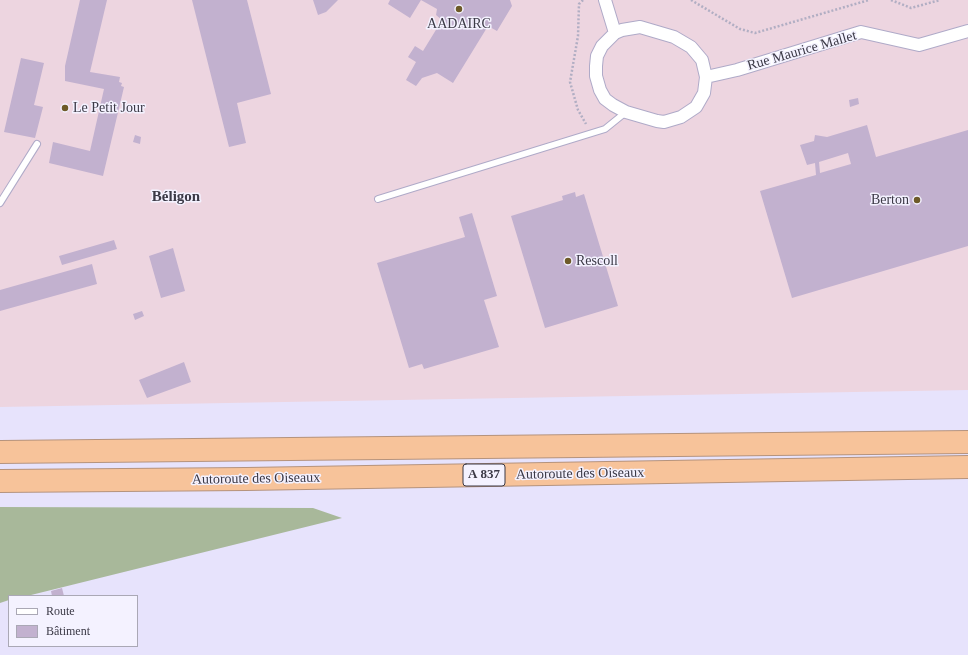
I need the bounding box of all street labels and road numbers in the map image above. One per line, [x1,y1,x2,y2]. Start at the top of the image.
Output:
street label: Rue Maurice Mallet [745,27,859,75]
road number: A 837 [463,464,505,486]
street label: Autoroute des Oiseaux [516,464,644,484]
street label: Autoroute des Oiseaux [192,469,320,489]

